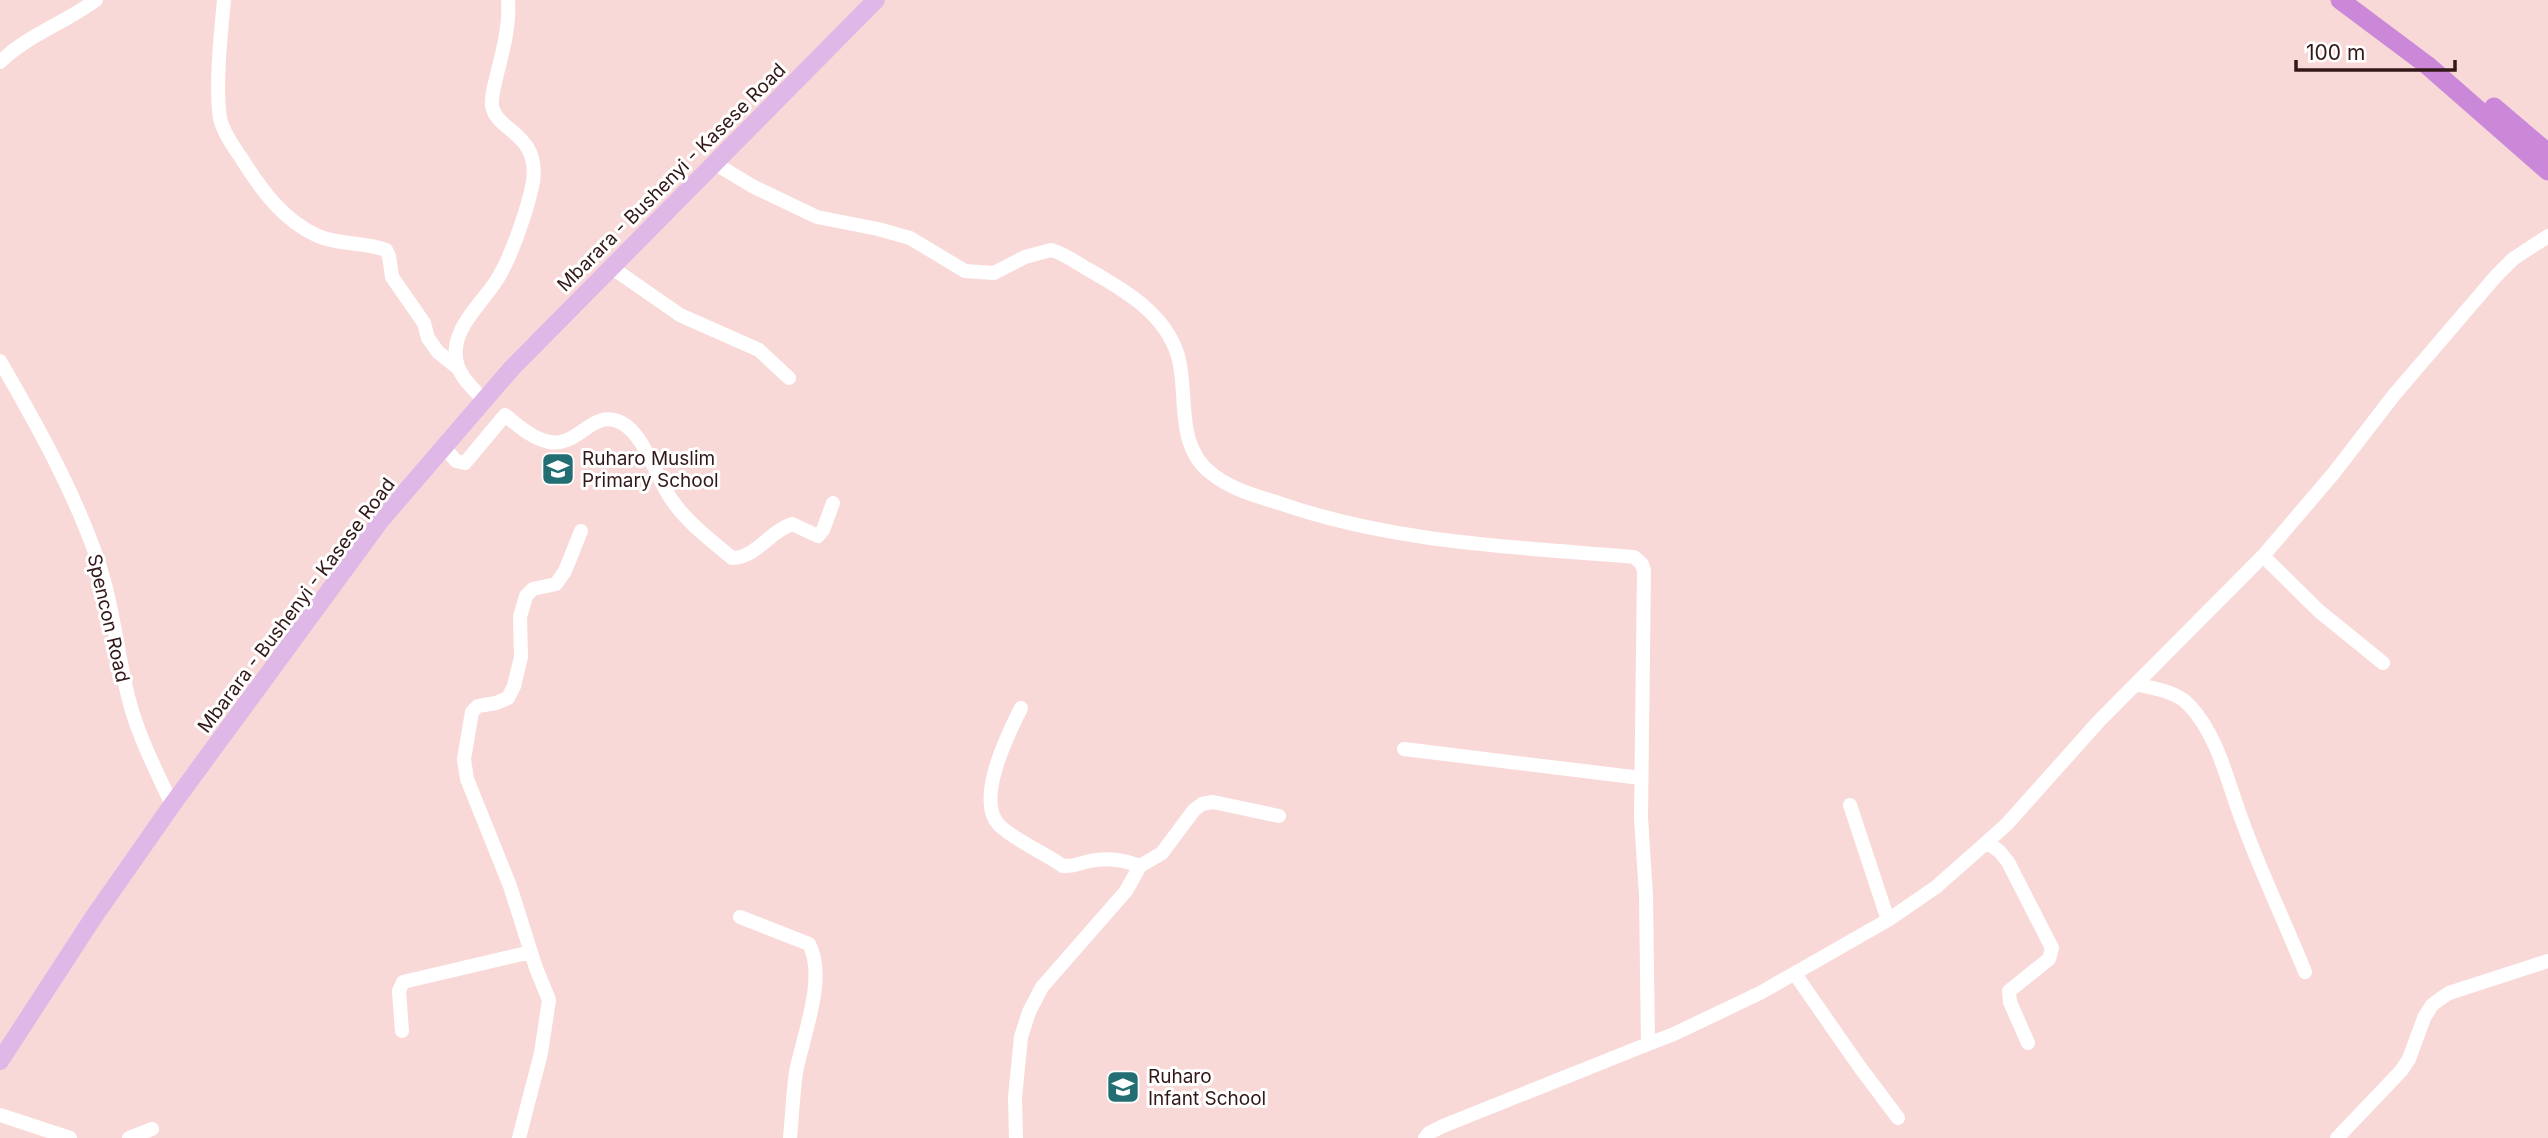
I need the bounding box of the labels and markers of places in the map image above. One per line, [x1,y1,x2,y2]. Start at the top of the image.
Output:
place label: Ruharo Muslim Primary School [582,447,719,492]
school or university icon: Ruharo Muslim Primary School [539,450,577,488]
place label: Ruharo Infant School [1148,1065,1266,1110]
school or university icon: Ruharo Infant School [1104,1068,1142,1106]

